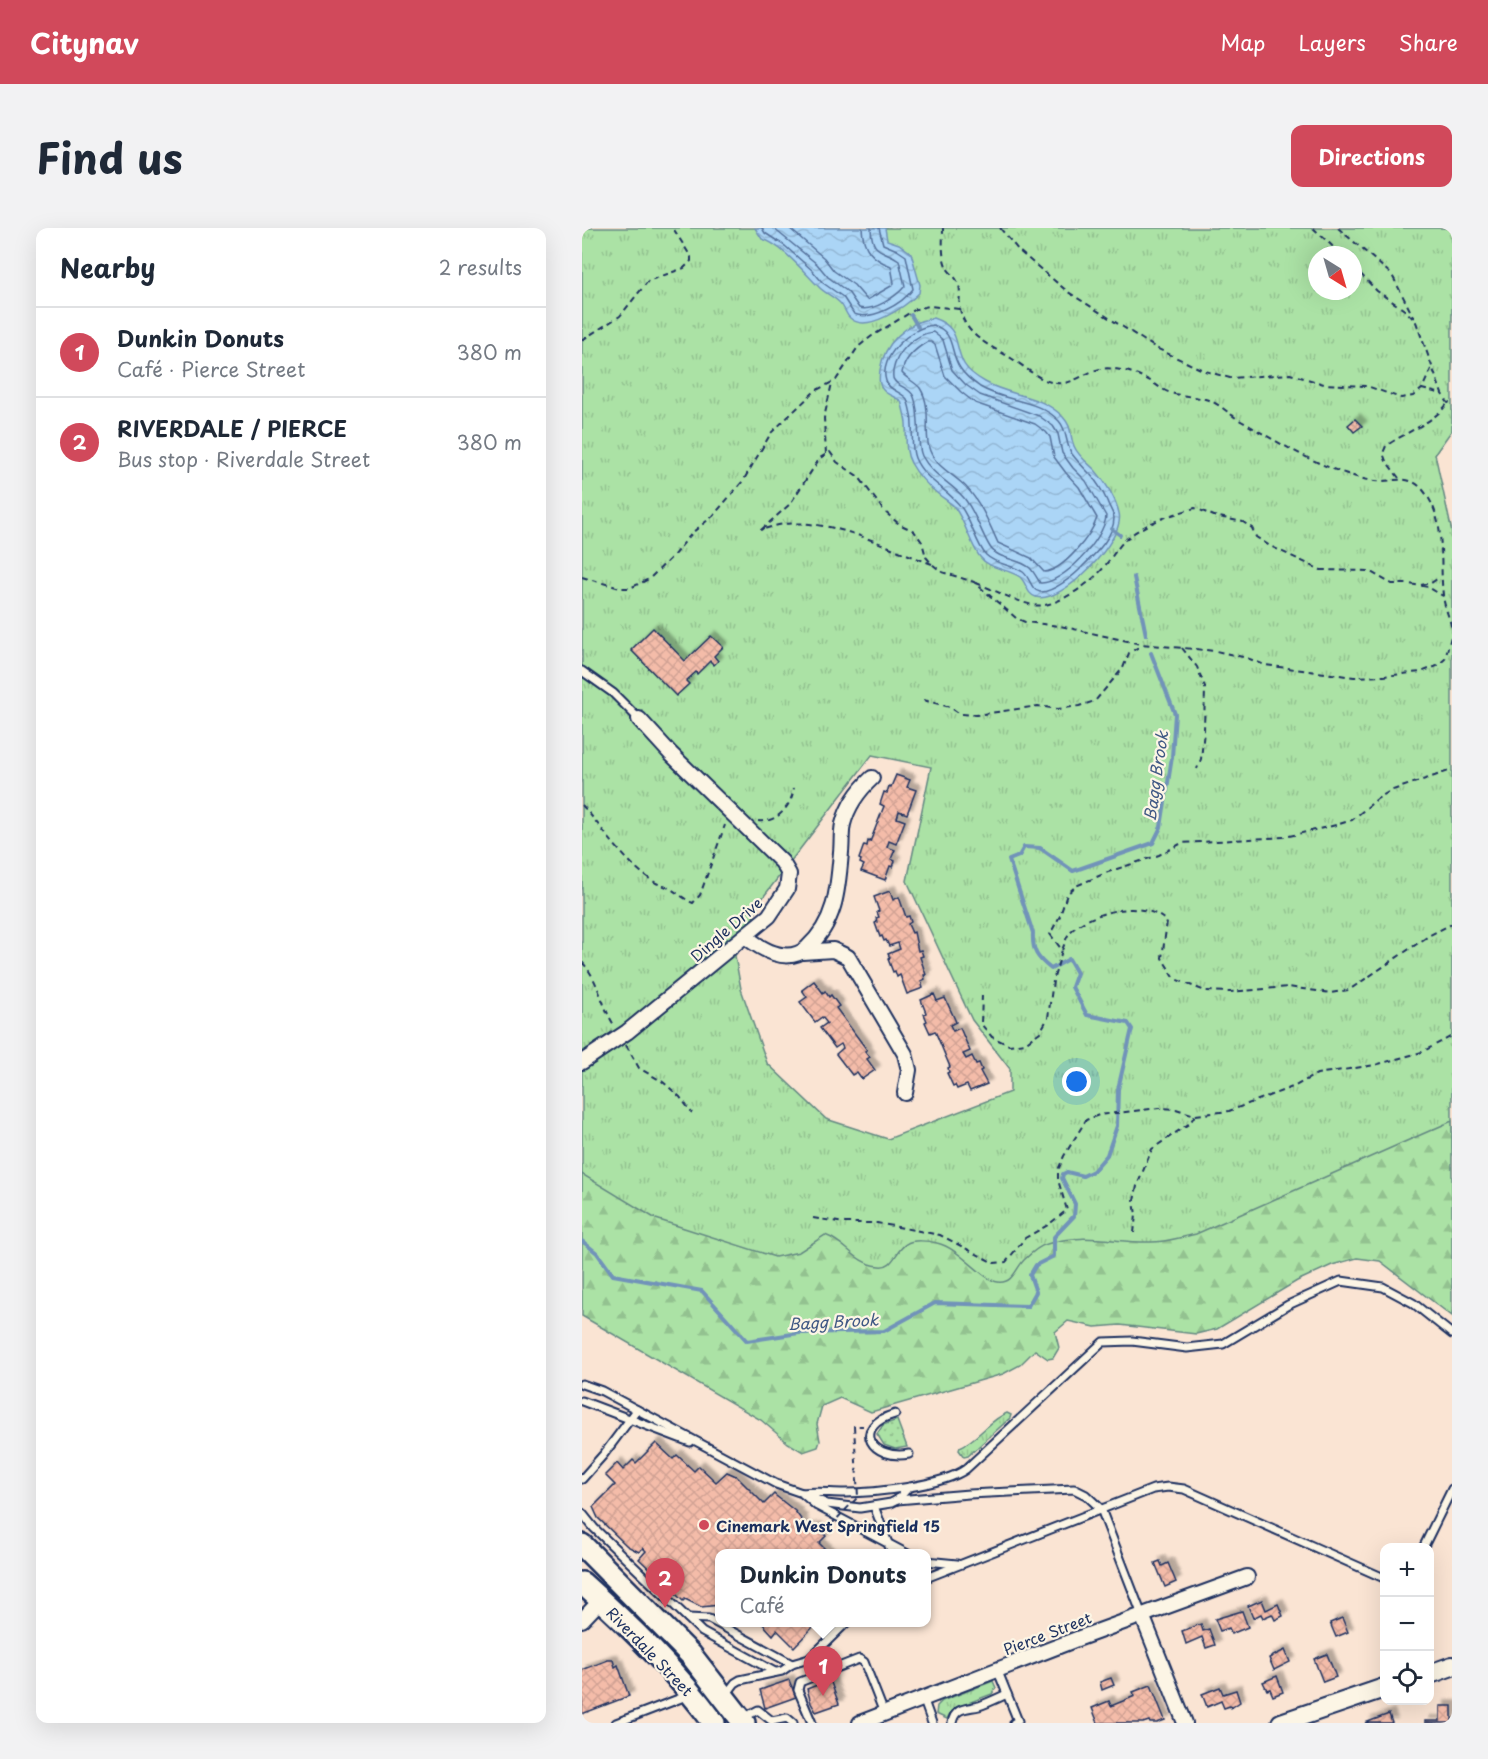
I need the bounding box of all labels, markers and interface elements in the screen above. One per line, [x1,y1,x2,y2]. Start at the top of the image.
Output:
text: Citynav [30,21,139,64]
text: Map [1221,26,1265,58]
text: Layers [1298,26,1366,58]
text: Share [1399,26,1458,58]
text: Find us [36,125,183,188]
button: Directions [1291,125,1452,187]
north arrow [1308,246,1362,300]
text: Nearby [60,248,155,287]
text: 2 results [439,252,522,282]
text: Dunkin Donuts [117,321,284,354]
text: 1 [75,337,84,367]
text: 380 m [456,337,522,367]
text: Café · Pierce Street [117,354,305,384]
text: RIVERDALE / PIERCE [117,411,347,444]
text: 2 [72,427,87,457]
text: 380 m [456,427,522,457]
text: Bus stop · Riverdale Street [117,444,370,474]
water label: Bagg Brook [1137,728,1173,823]
street label: Dingle Drive [685,891,767,967]
your location [1062,1067,1091,1096]
water label: Bagg Brook [787,1307,880,1335]
place label: Cinemark West Springfield 15 [716,1514,940,1537]
marker: Cinemark West Springfield 15 [697,1518,711,1532]
map controls [1380,1543,1434,1705]
button: + [1380,1543,1434,1597]
popup [715,1549,931,1627]
text: Dunkin Donuts [739,1557,907,1590]
pin: 2 [646,1558,685,1608]
text: Café [739,1590,785,1620]
button: − [1380,1597,1434,1651]
street label: Riverdale Street [601,1601,699,1701]
street label: Pierce Street [999,1606,1095,1660]
pin: 1 [804,1646,842,1696]
button: locate [1380,1651,1434,1705]

